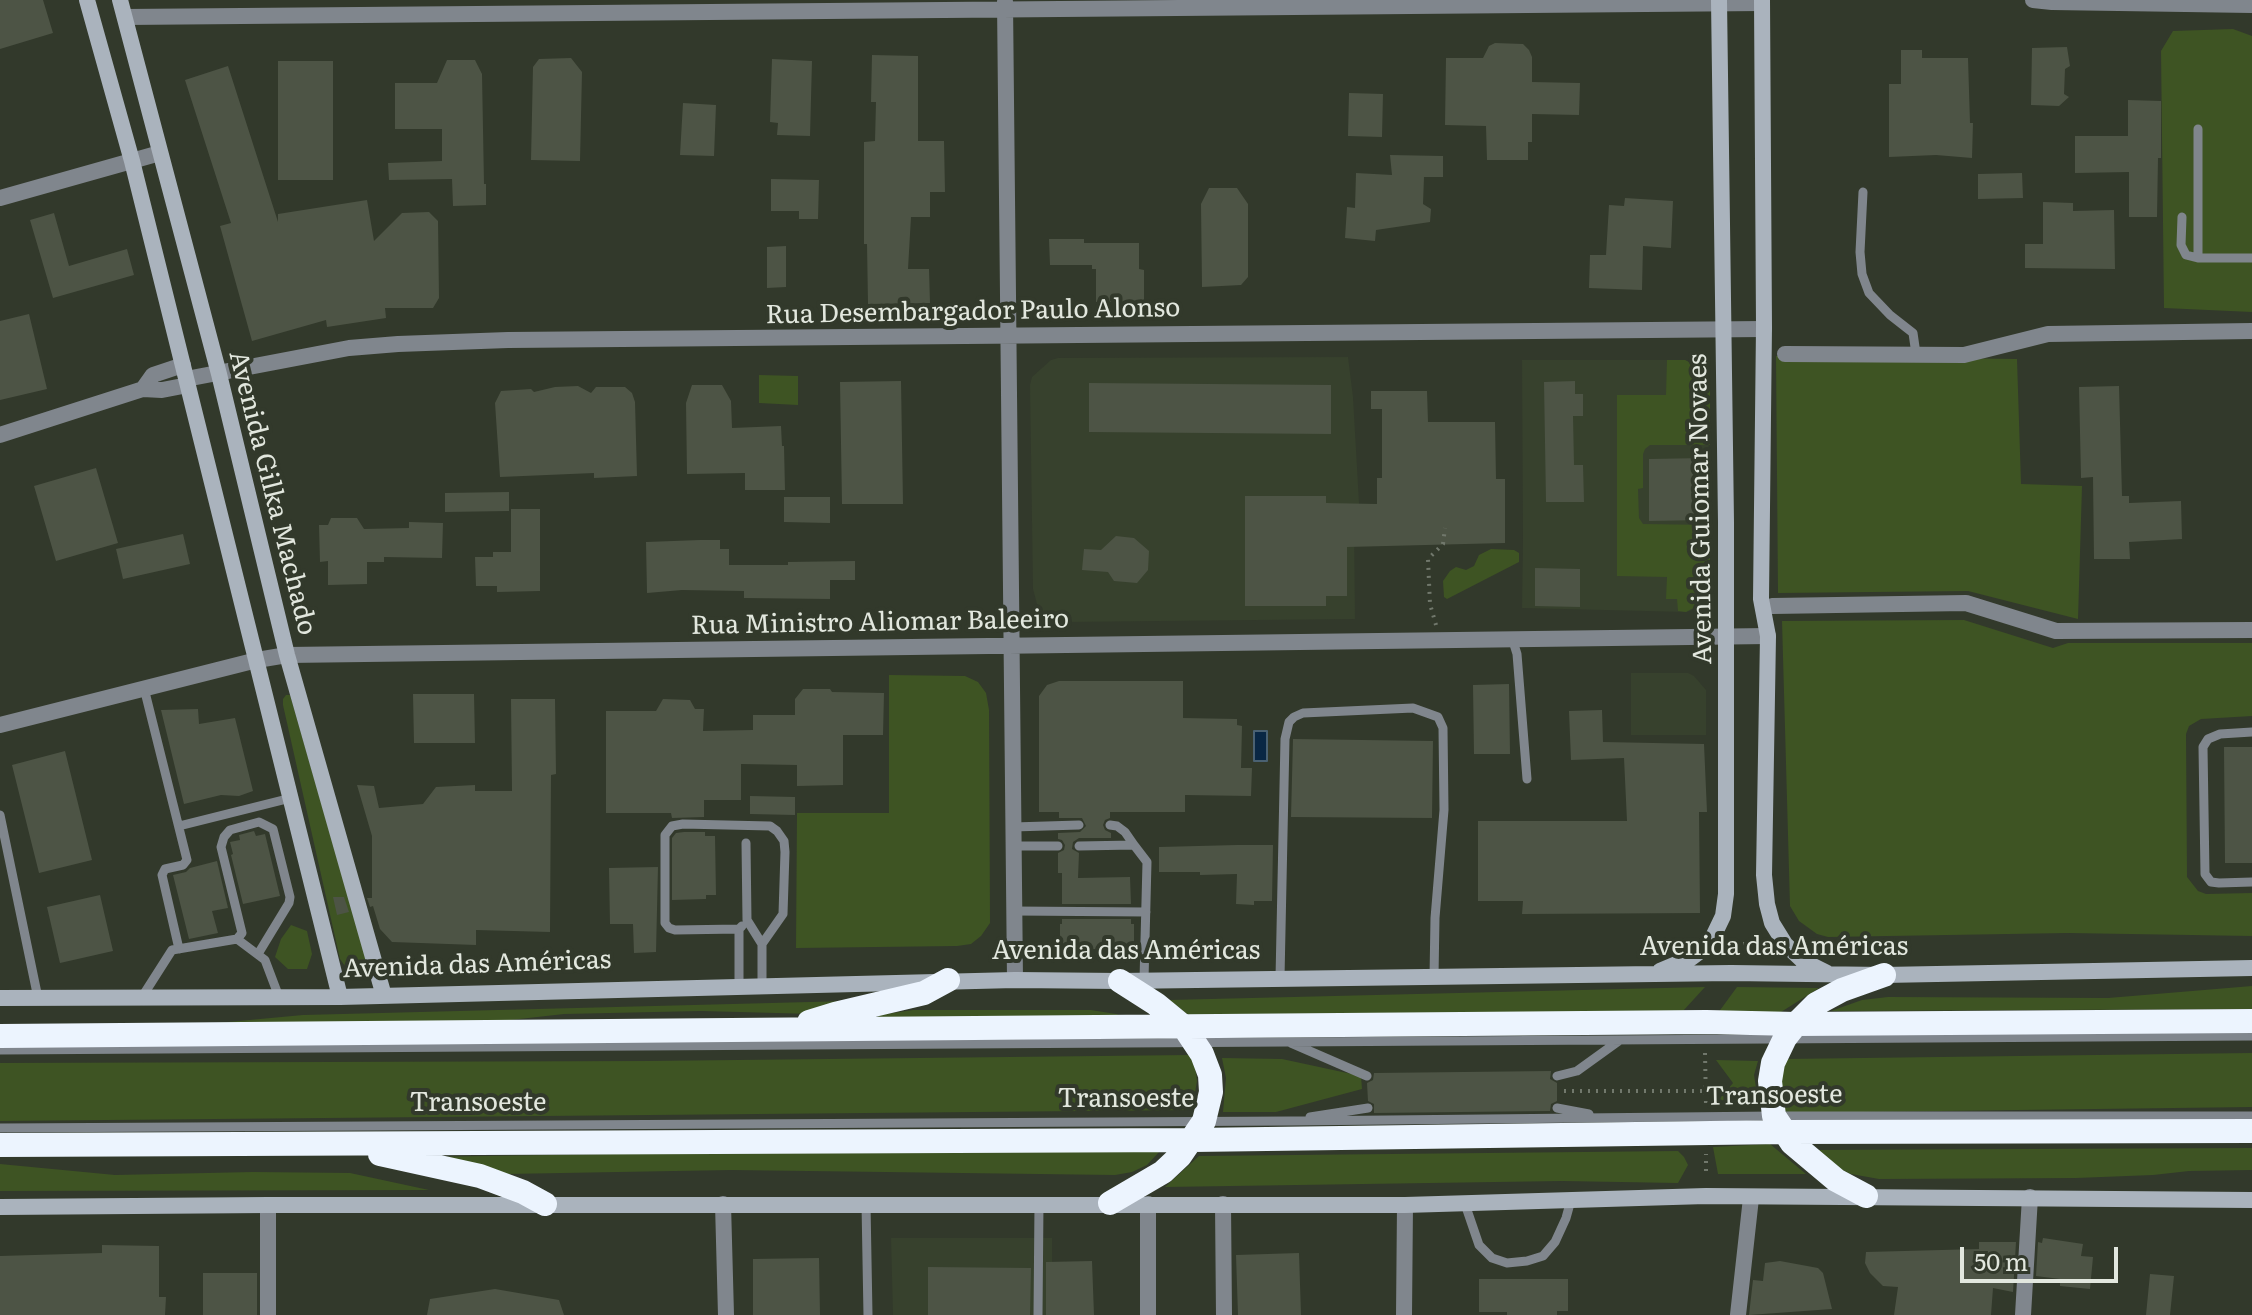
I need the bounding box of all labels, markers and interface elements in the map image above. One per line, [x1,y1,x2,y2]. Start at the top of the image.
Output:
street label: Rua Desembargador Paulo Alonso [765,293,1181,331]
street label: Avenida Gilka Machado [222,348,322,638]
street label: Avenida Guiomar Novaes [1683,353,1719,665]
street label: Rua Ministro Aliomar Baleeiro [691,604,1069,642]
street label: Avenida das Américas [1640,931,1908,963]
street label: Avenida das Américas [992,935,1260,967]
street label: Avenida das Américas [342,945,612,985]
street label: Transoeste [1705,1079,1843,1113]
street label: Transoeste [1058,1083,1194,1115]
street label: Transoeste [410,1087,546,1119]
scale bar [1964,1231,2122,1281]
text: 50 m [1974,1243,2028,1278]

